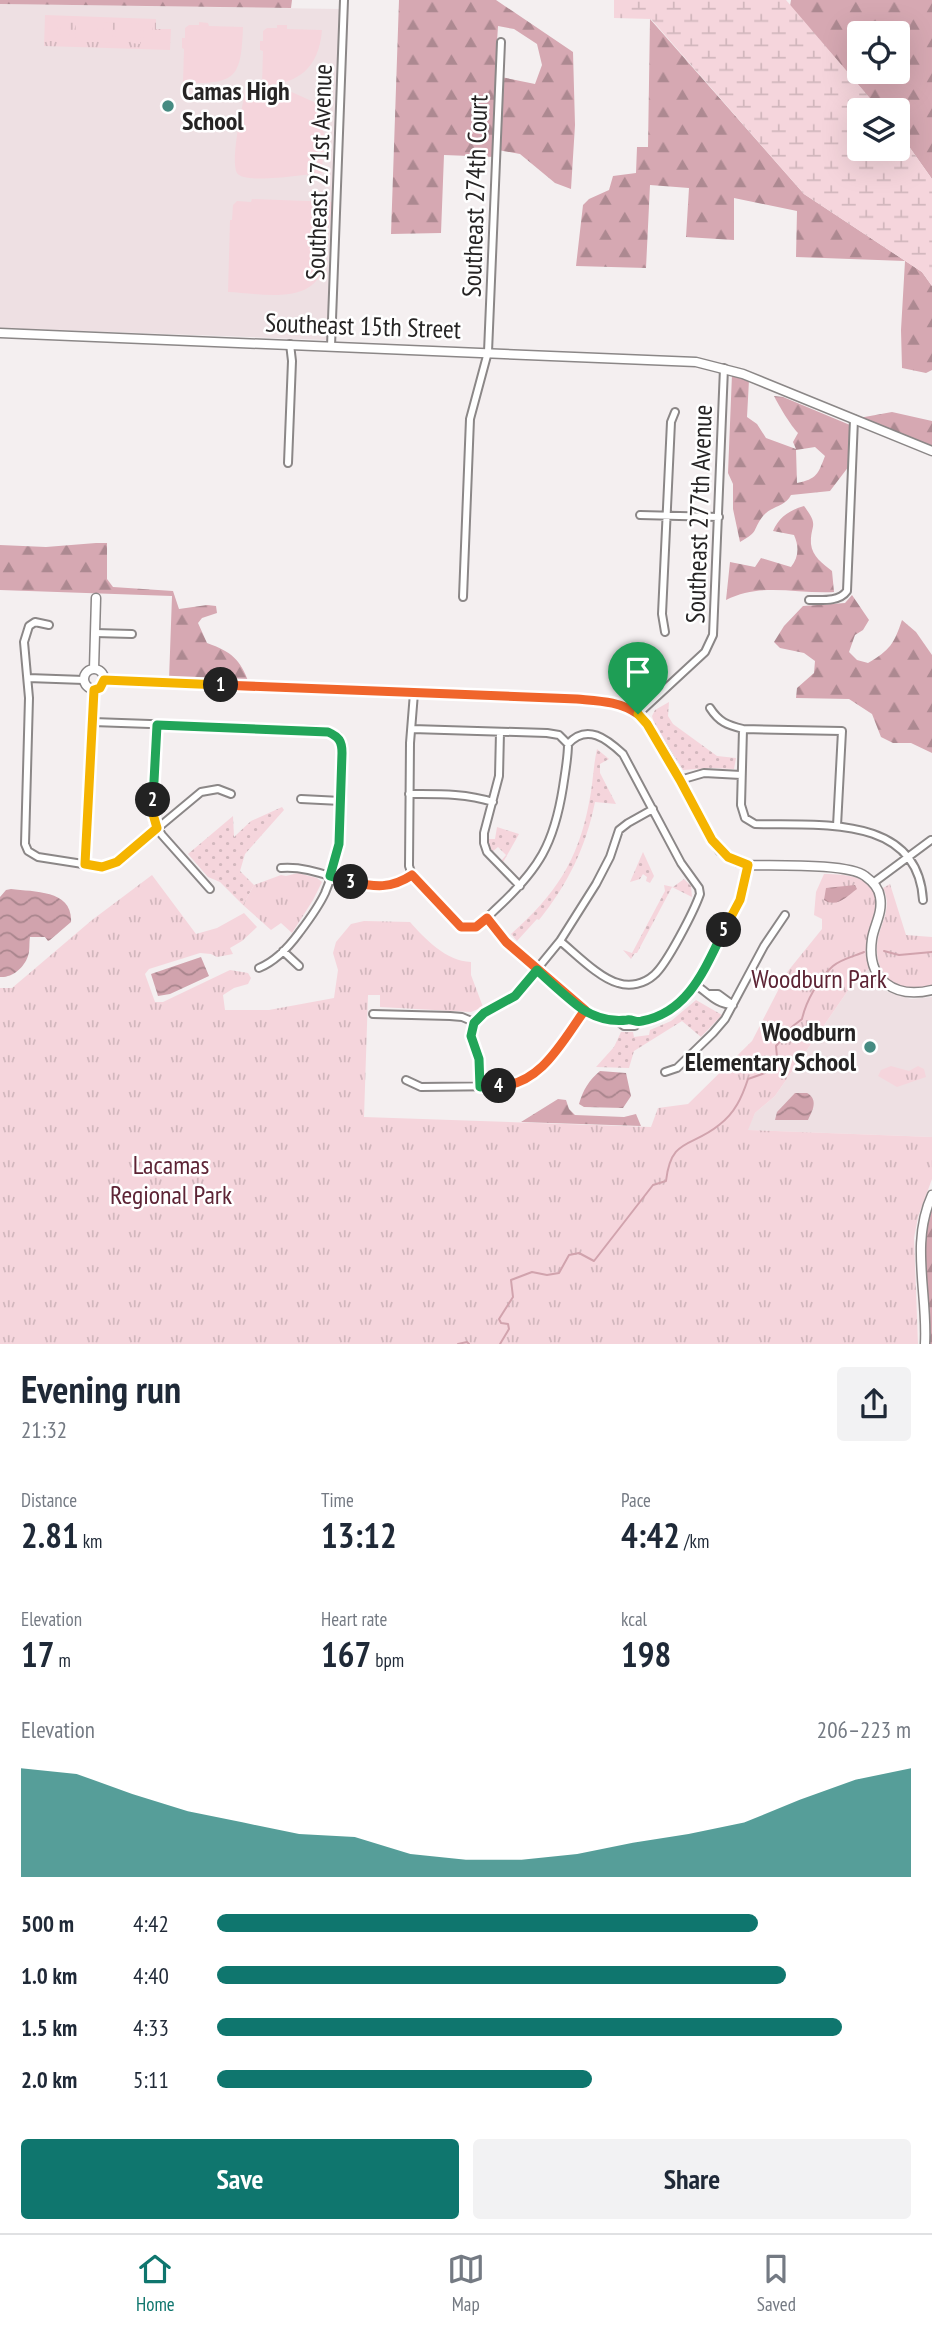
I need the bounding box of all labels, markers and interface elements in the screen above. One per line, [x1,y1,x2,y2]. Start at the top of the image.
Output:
map controls [847,21,910,161]
button: locate [847,21,910,84]
street label: Southeast 271st Avenue [298,63,339,281]
place label: Camas High School [182,74,290,137]
street label: Southeast 274th Court [454,94,495,298]
marker: Camas High School [160,98,176,114]
button: layers [847,98,910,161]
street label: Southeast 15th Street [264,306,462,345]
street label: Southeast 277th Avenue [678,404,719,624]
pin [608,642,668,714]
icon: arrive [619,653,657,691]
pin: 1 [204,668,238,702]
text: 1 [216,672,225,696]
pin: 2 [136,782,170,818]
text: 2 [148,787,157,811]
pin: 3 [334,864,368,900]
text: 3 [346,869,355,893]
pin: 5 [706,912,742,948]
text: 5 [719,917,728,941]
park label: Woodburn Park [751,962,887,995]
place label: Woodburn Elementary School [685,1015,857,1078]
marker: Woodburn Elementary School [862,1039,878,1055]
pin: 4 [482,1068,516,1104]
text: 4 [494,1073,503,1097]
park label: Lacamas Regional Park [110,1148,232,1211]
text: Evening run [21,1364,181,1413]
button: share [837,1367,911,1441]
text: 21:32 [21,1415,67,1444]
text: Distance [21,1488,77,1512]
text: Time [321,1488,354,1512]
text: Pace [621,1488,651,1512]
text: 2.81 [21,1512,79,1558]
text: 13:12 [321,1512,397,1558]
text: 4:42 [621,1512,680,1558]
text: km [79,1529,102,1553]
text: /km [680,1529,709,1553]
text: Elevation [21,1607,82,1631]
text: Heart rate [321,1607,387,1631]
text: kcal [621,1607,647,1631]
text: 17 [21,1631,54,1677]
text: 167 [321,1631,371,1677]
text: 198 [621,1631,671,1677]
text: m [54,1648,71,1672]
text: bpm [371,1648,404,1672]
text: Elevation [21,1715,95,1744]
text: 206–223 m [817,1715,911,1744]
text: 500 m [21,1909,74,1938]
text: 4:42 [133,1909,169,1938]
text: 1.0 km [21,1961,77,1990]
text: 4:40 [133,1961,169,1990]
text: 1.5 km [21,2013,77,2042]
text: 4:33 [133,2013,169,2042]
text: 2.0 km [21,2065,77,2094]
text: 5:11 [133,2065,169,2094]
button: Save [21,2139,459,2219]
button: Share [473,2139,911,2219]
tab: Home [136,2250,175,2316]
tab: Map [447,2250,485,2316]
tab: Saved [757,2250,796,2316]

